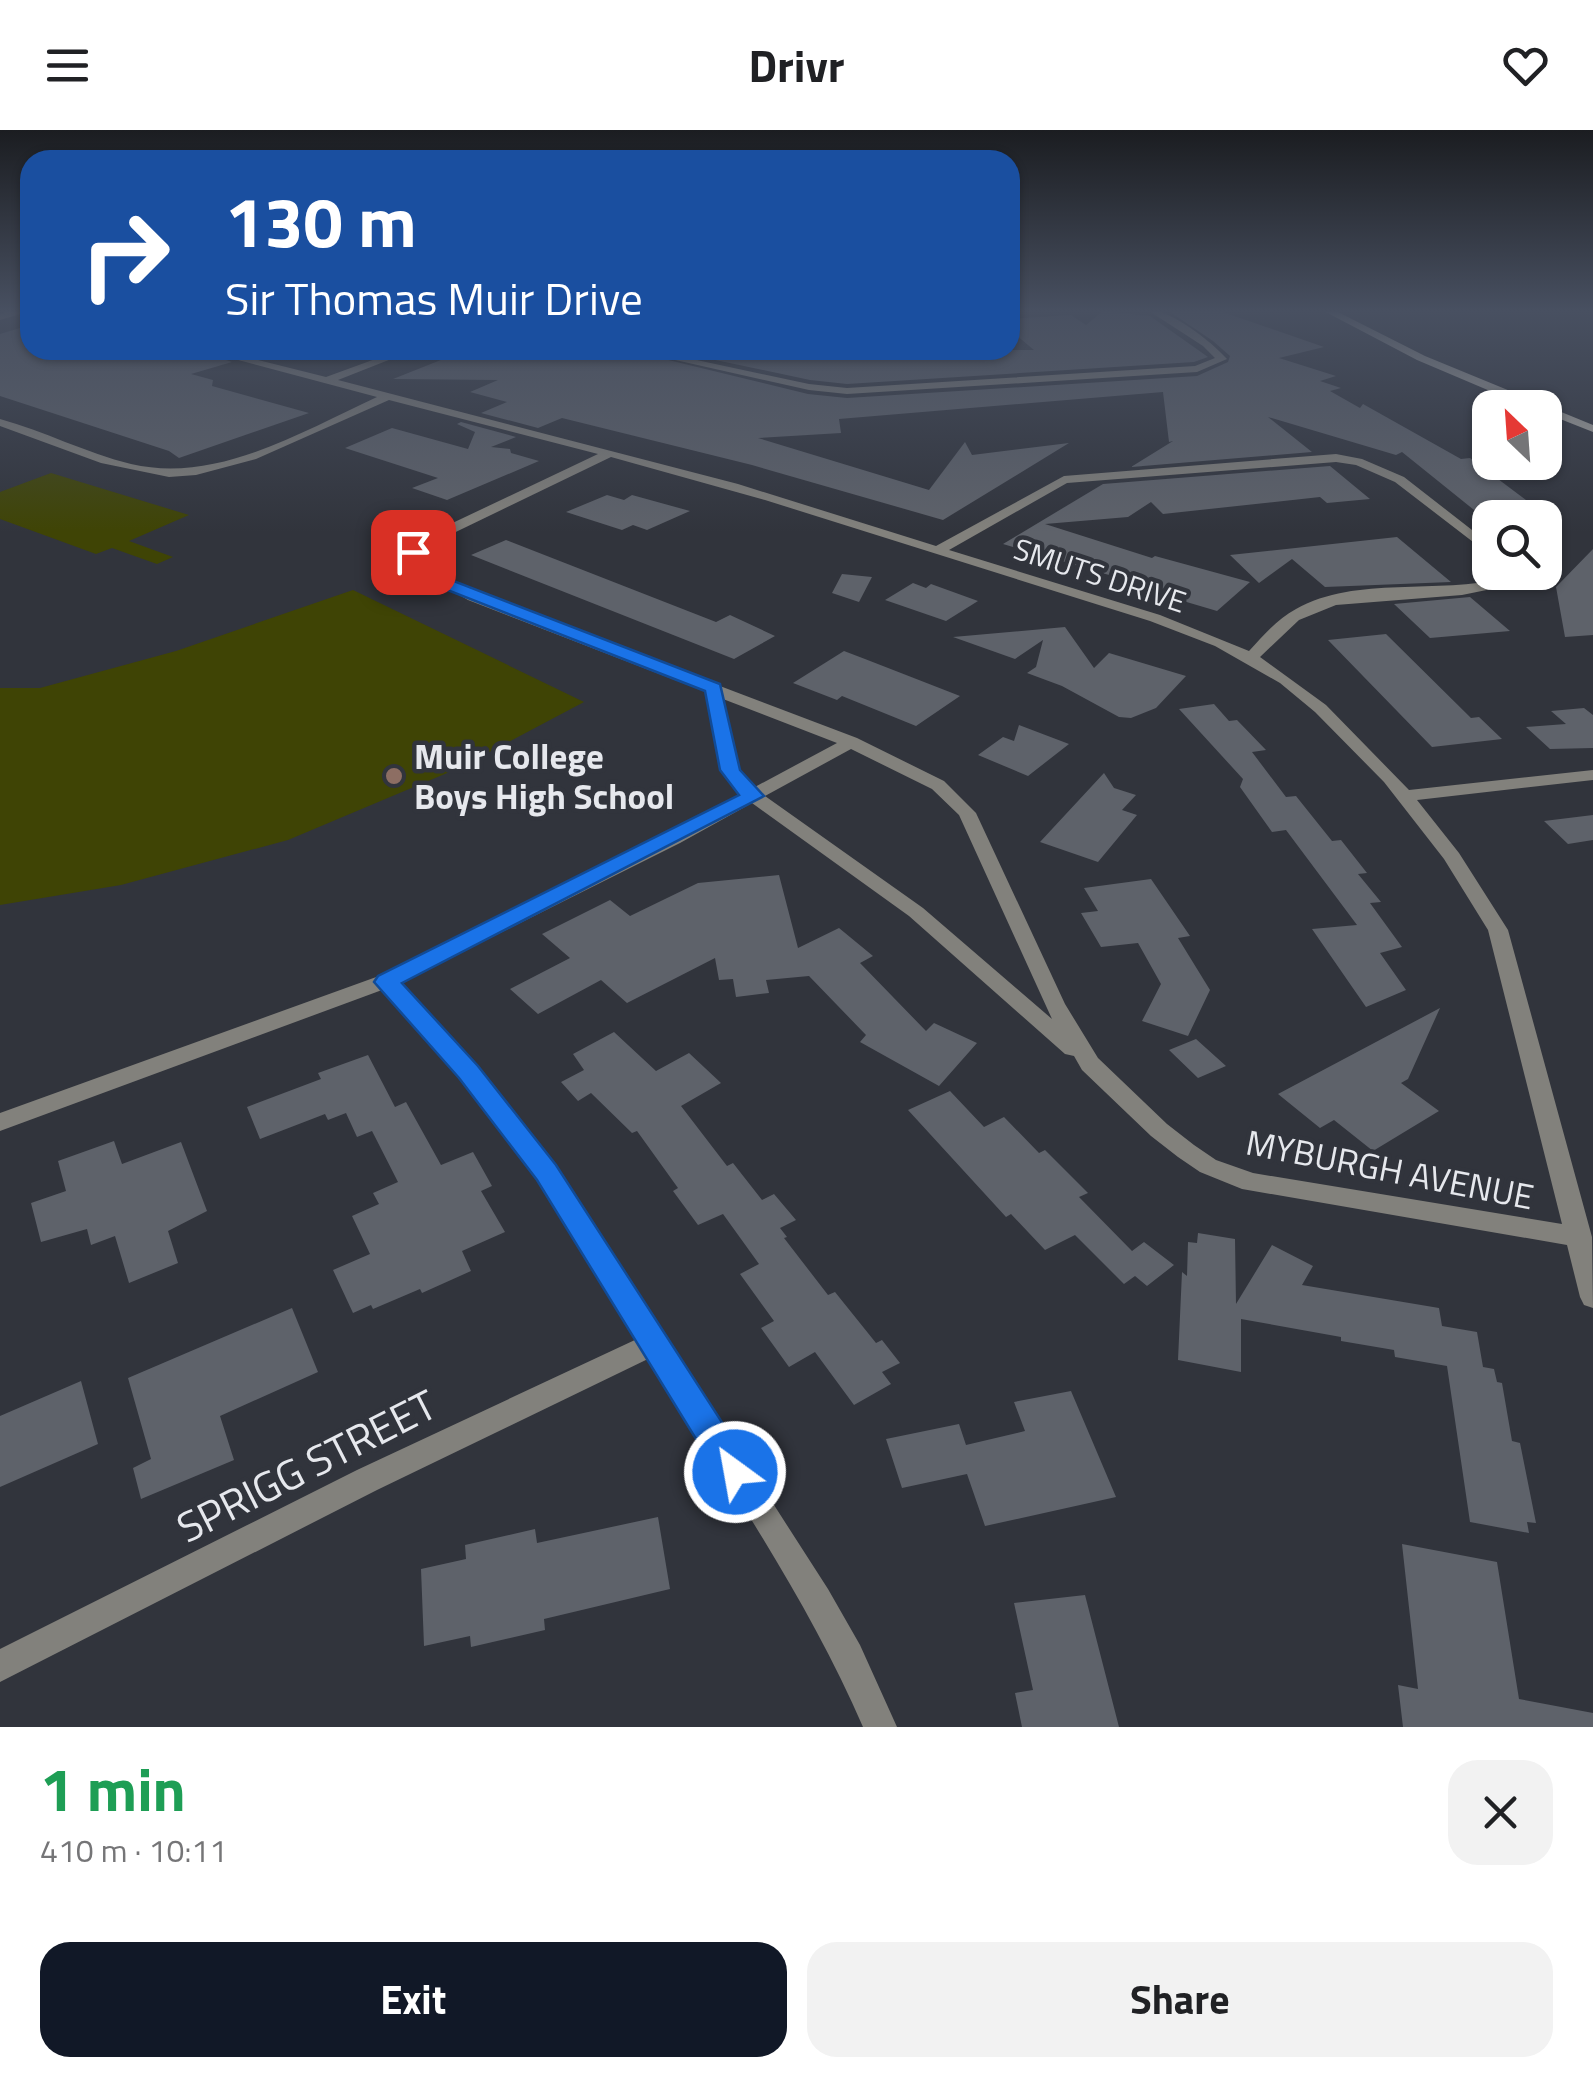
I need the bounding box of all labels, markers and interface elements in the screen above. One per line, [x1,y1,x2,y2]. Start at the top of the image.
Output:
text: Drivr [748,31,845,99]
icon: menu [40,38,95,93]
icon: heart [1498,38,1553,93]
text: 130 m [225,168,417,274]
icon: right [60,190,190,320]
text: Sir Thomas Muir Drive [225,264,643,332]
north arrow [1472,390,1562,480]
map controls [1472,390,1562,590]
button: search [1472,500,1562,590]
pin [371,510,456,595]
icon: arrive [386,525,441,580]
street label: SMUTS DRIVE [1008,526,1192,624]
place label: Muir College Boys High School [414,729,674,823]
marker: Muir College Boys High School [383,765,405,787]
street label: MYBURGH AVENUE [1242,1115,1538,1223]
street label: SPRIGG STREET [165,1372,447,1558]
position arrow [683,1420,787,1524]
text: 1 min [40,1743,186,1834]
button: close [1448,1760,1553,1865]
text: 410 m · 10:11 [40,1826,227,1874]
button: Exit [40,1942,787,2057]
button: Share [807,1942,1553,2057]

